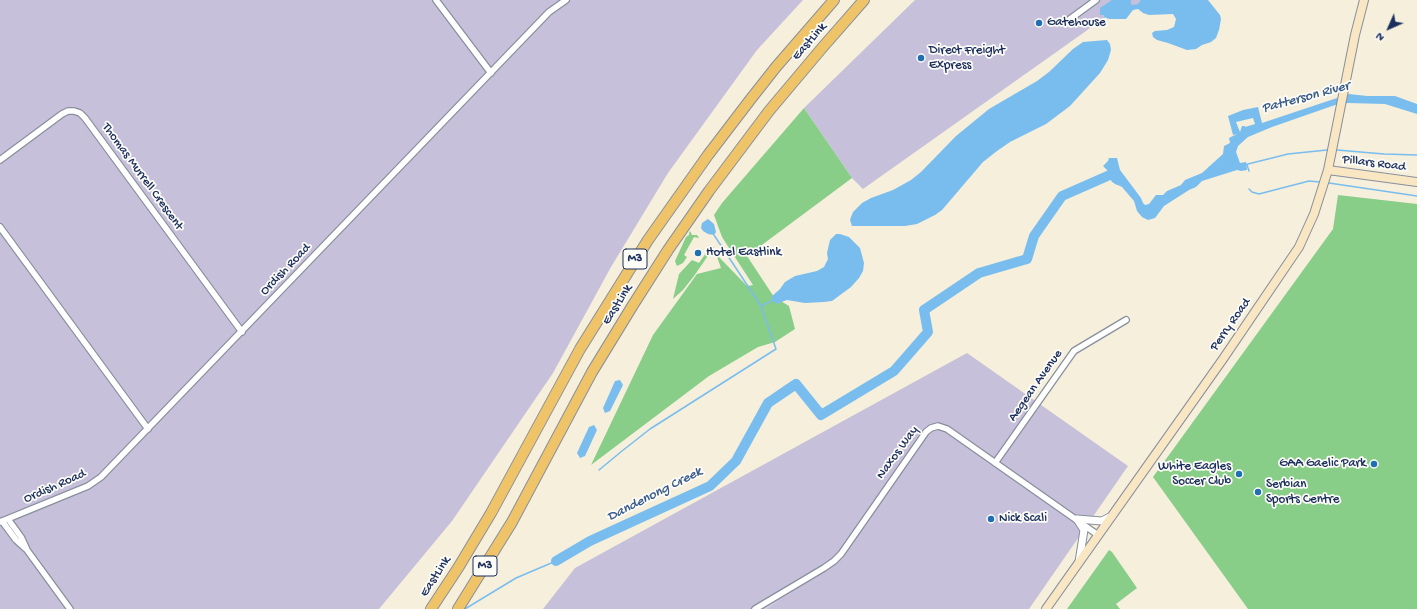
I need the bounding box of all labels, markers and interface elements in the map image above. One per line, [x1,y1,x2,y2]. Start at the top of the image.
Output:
north arrow [1369,8,1409,48]
place label: Gatehouse [1047,15,1106,31]
marker: Gatehouse [1034,18,1044,28]
street label: EastLink [789,20,831,64]
text: N [1374,30,1387,43]
place label: Direct Freight Express [929,43,1005,74]
marker: Direct Freight Express [916,53,926,63]
water label: Patterson River [1260,78,1352,118]
street label: Thomas Murrell Crescent [98,120,186,234]
street label: Pillars Road [1341,152,1407,176]
street label: Ordish Road [257,241,315,299]
place label: Hotel Eastlink [706,245,781,261]
marker: Hotel Eastlink [693,248,703,258]
road number: M3 [623,249,647,269]
street label: EastLink [599,282,637,328]
street label: Perry Road [1207,296,1255,354]
street label: Aegean Avenue [1006,347,1066,425]
street label: Naxos Way [874,423,922,483]
place label: GAA Gaelic Park [1279,456,1366,472]
place label: White Eagles Soccer Club [1158,459,1231,490]
marker: GAA Gaelic Park [1369,459,1379,469]
water label: Dandenong Creek [605,464,705,526]
street label: Ordish Road [22,466,88,508]
marker: White Eagles Soccer Club [1234,469,1244,479]
place label: Serbian Sports Centre [1266,477,1339,508]
marker: Serbian Sports Centre [1253,487,1263,497]
place label: Nick Scali [999,511,1047,527]
marker: Nick Scali [986,514,996,524]
street label: EastLink [417,554,455,600]
road number: M3 [473,556,497,576]

